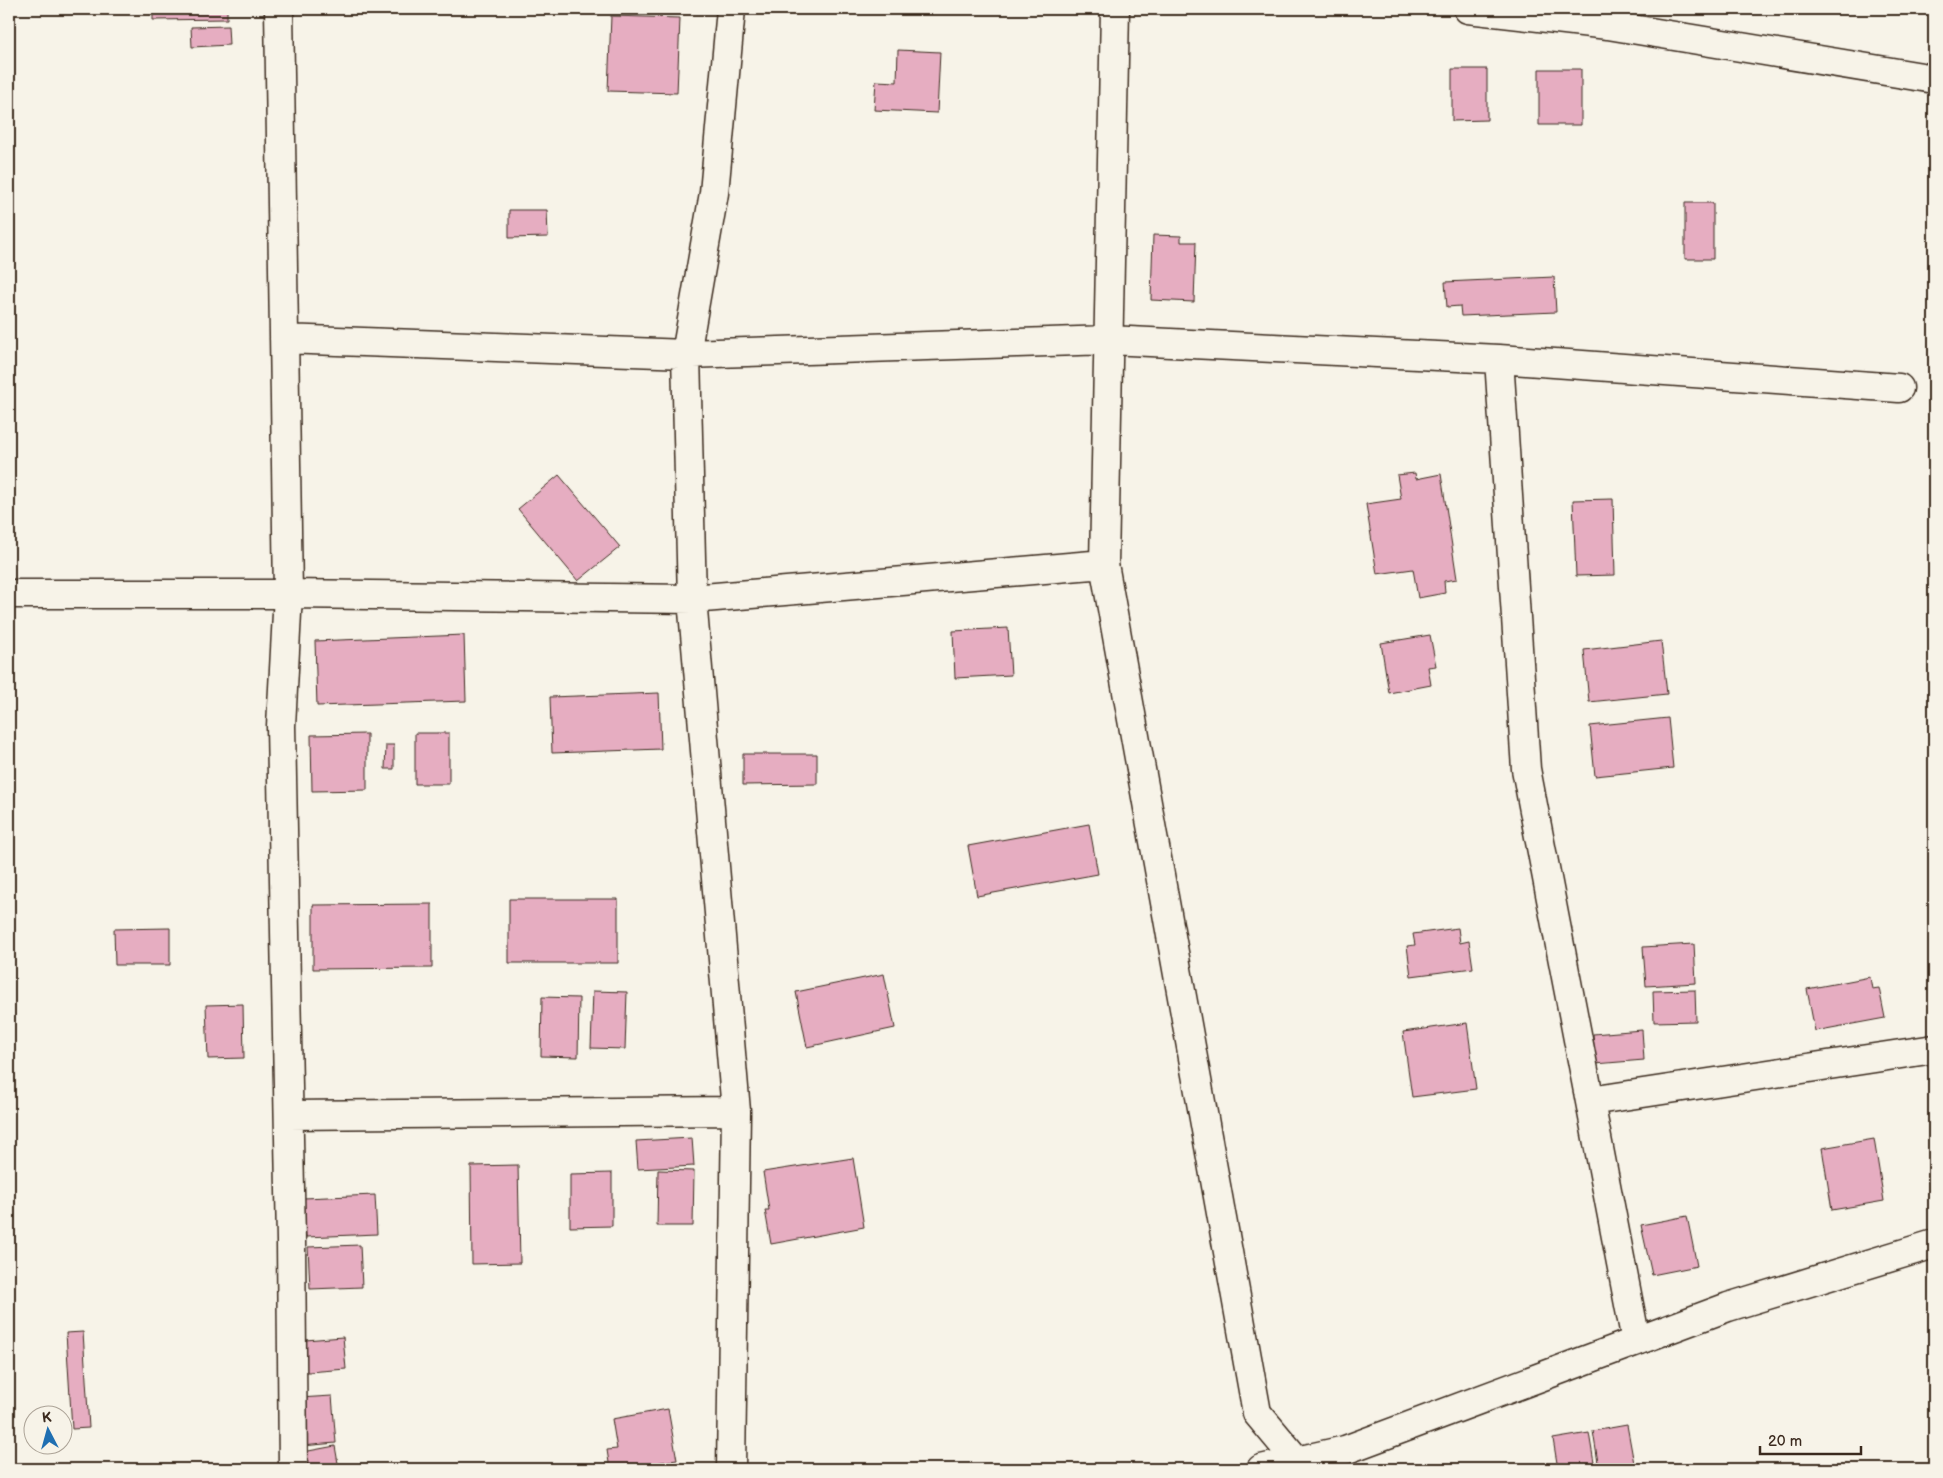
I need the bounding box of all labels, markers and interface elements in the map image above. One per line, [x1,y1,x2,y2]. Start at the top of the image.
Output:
north arrow [22,1406,72,1456]
text: K [41,1409,53,1427]
scale bar [1760,1423,1862,1455]
text: 20 m [1768,1432,1802,1451]

